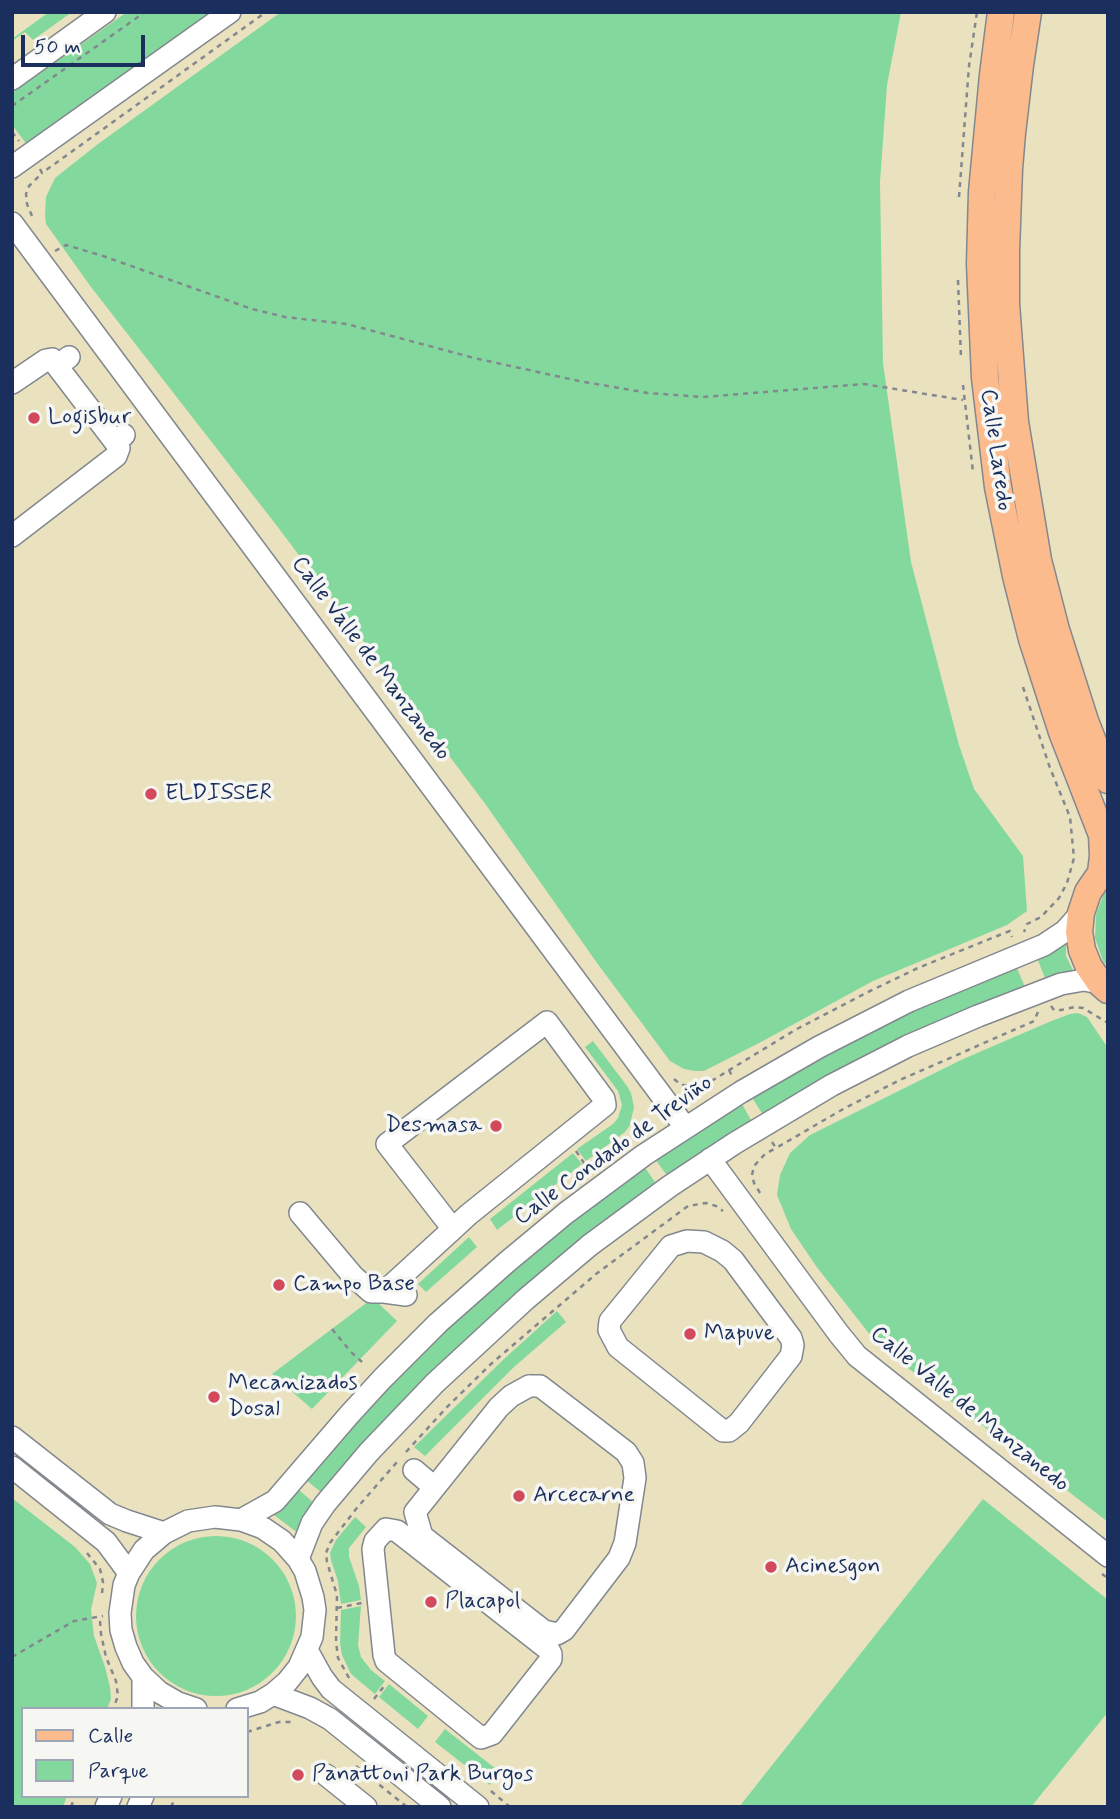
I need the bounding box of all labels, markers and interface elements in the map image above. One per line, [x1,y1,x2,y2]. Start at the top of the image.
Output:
scale bar [24,21,149,65]
text: 50 m [34,33,81,61]
street label: Calle Laredo [973,387,1017,513]
place label: Logisbur [48,404,131,432]
marker: Logisbur [26,410,42,426]
street label: Calle Valle de Manzanedo [284,552,456,766]
place label: ELDISSER [165,780,272,808]
marker: ELDISSER [143,786,159,802]
street label: Calle Condado de Treviño [510,1070,718,1232]
place label: Desmasa [386,1112,482,1140]
marker: Desmasa [488,1118,504,1134]
place label: Campo Base [293,1271,415,1299]
marker: Campo Base [271,1277,287,1293]
place label: Mapuve [704,1320,775,1348]
street label: Calle Valle de Manzanedo [864,1321,1074,1499]
marker: Mapuve [682,1326,698,1342]
place label: Mecanizados Dosal [228,1370,358,1424]
marker: Mecanizados Dosal [206,1389,222,1405]
place label: Arcecarne [533,1482,635,1510]
marker: Arcecarne [511,1488,527,1504]
place label: Acinesgon [785,1553,880,1581]
marker: Acinesgon [763,1559,779,1575]
place label: Placapol [445,1588,520,1616]
marker: Placapol [423,1594,439,1610]
legend [21,1707,248,1798]
text: Calle [88,1722,133,1750]
text: Parque [88,1757,148,1785]
place label: Panattoni Park Burgos [312,1761,533,1789]
marker: Panattoni Park Burgos [290,1767,306,1783]

